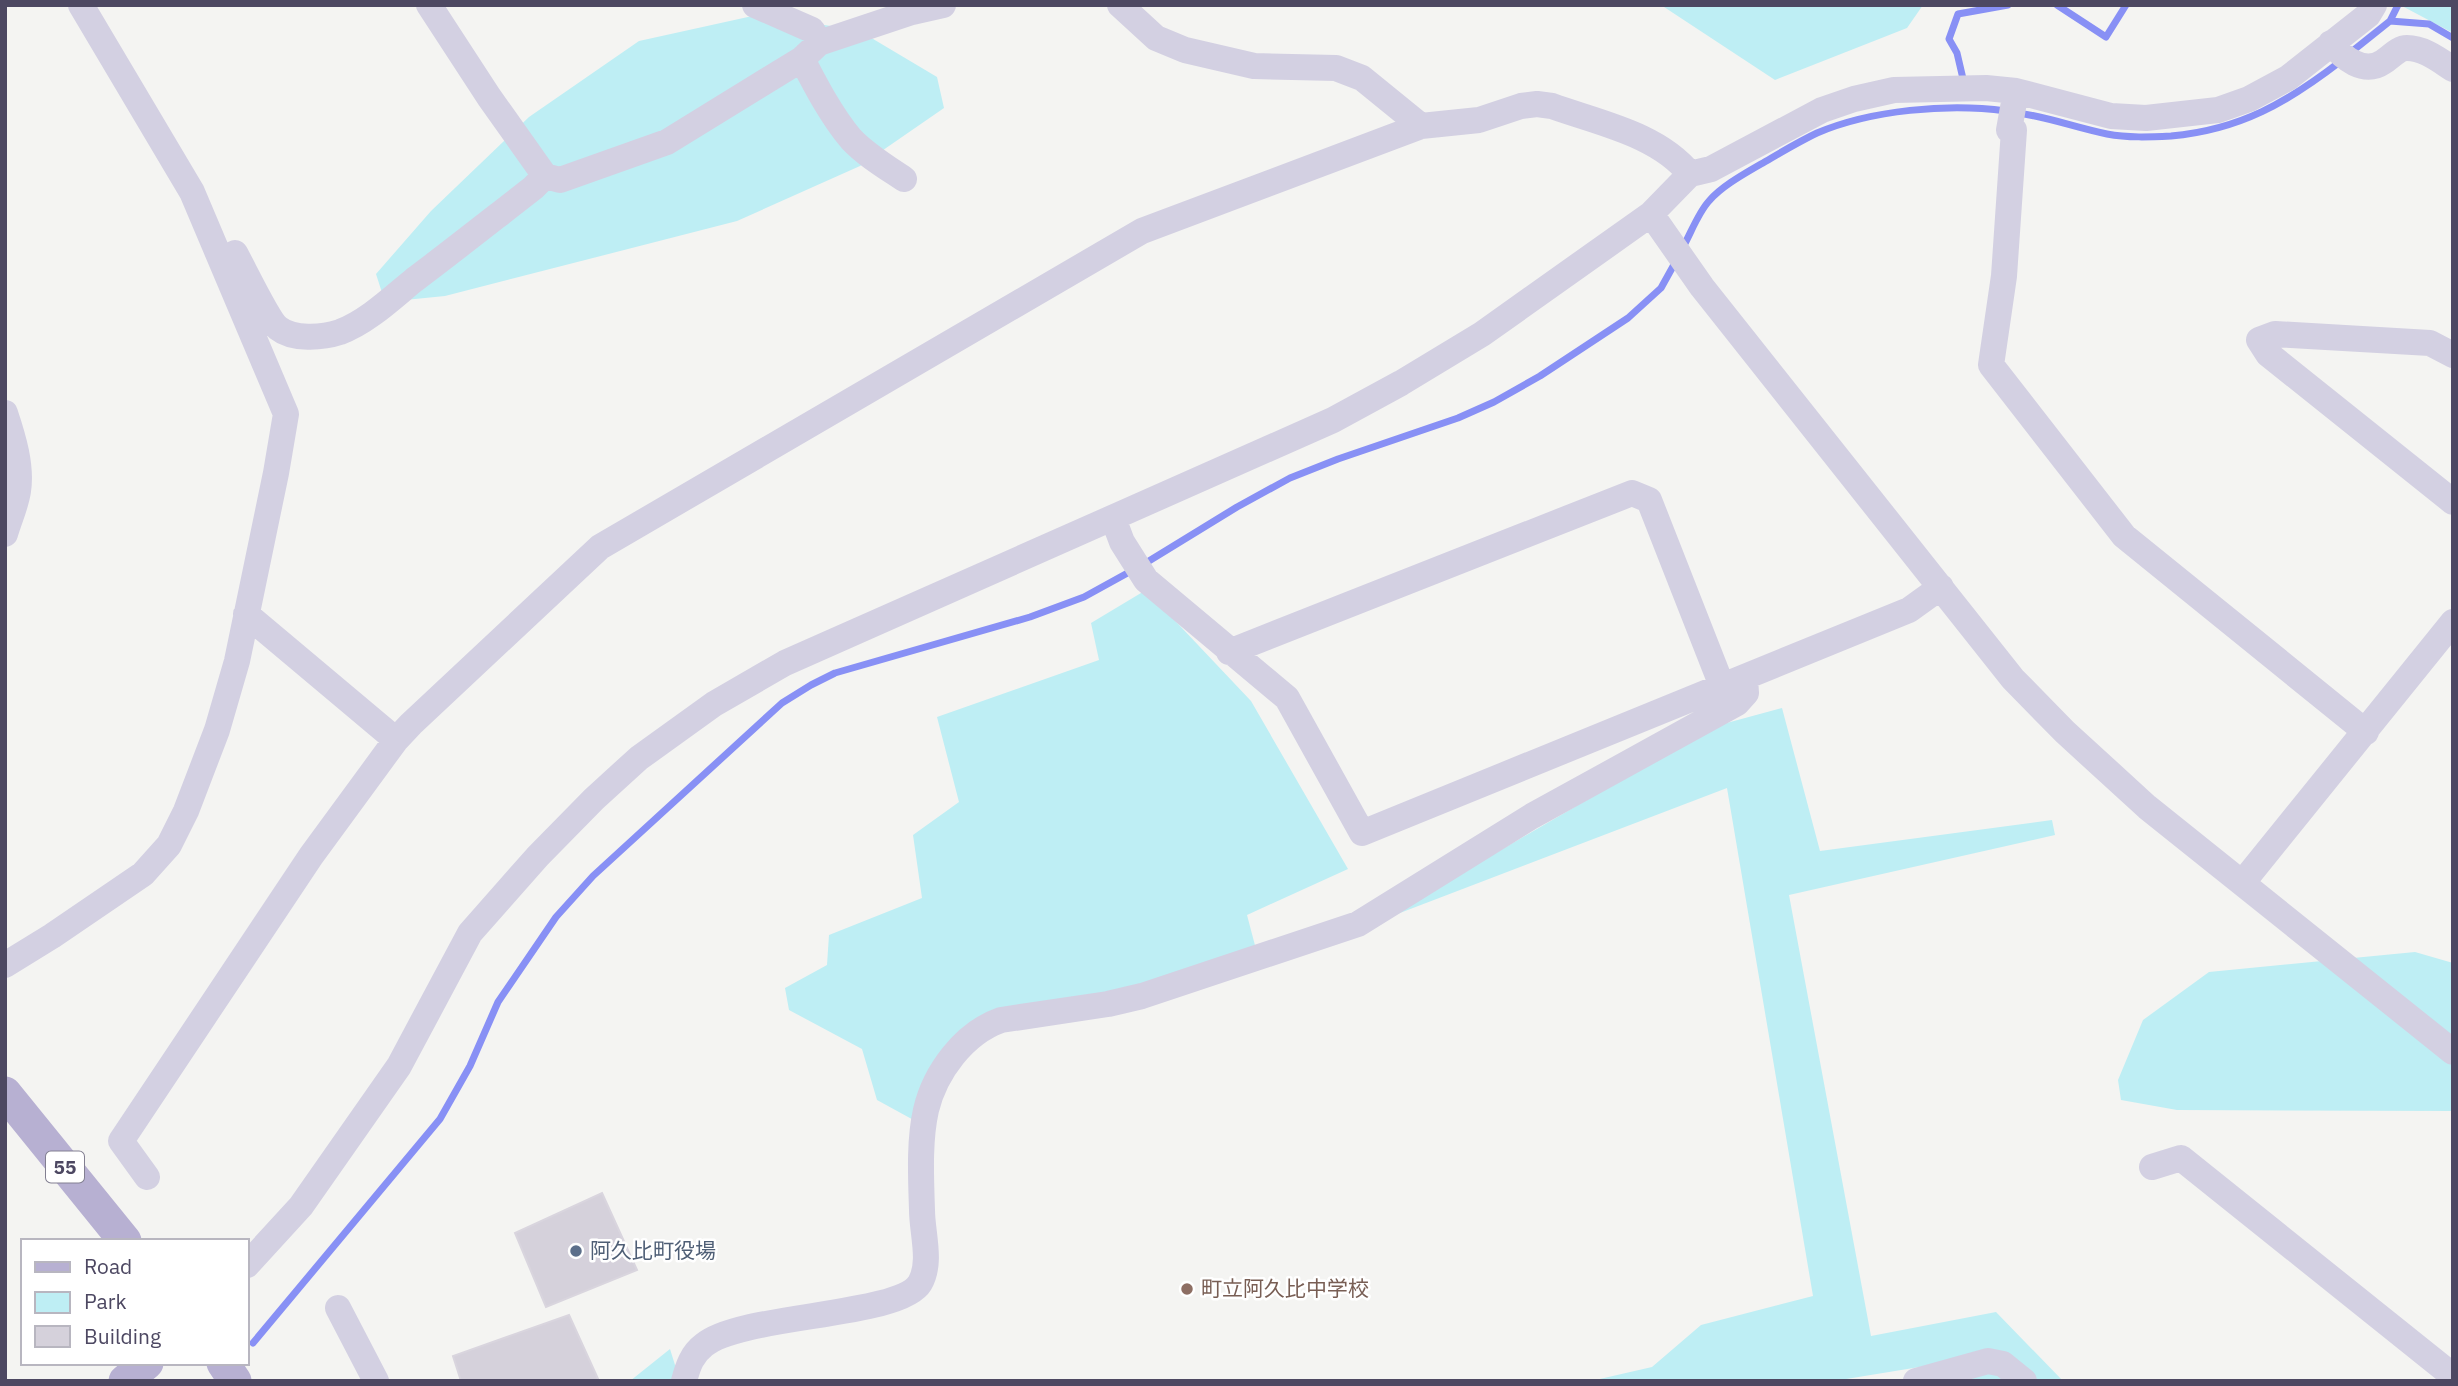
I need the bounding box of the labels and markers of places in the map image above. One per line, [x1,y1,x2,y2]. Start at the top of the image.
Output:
place label: 阿久比町役場 [590,1236,716,1264]
marker: 阿久比町役場 [568,1243,584,1259]
place label: 町立阿久比中学校 [1201,1274,1369,1302]
marker: 町立阿久比中学校 [1179,1281,1195,1297]

